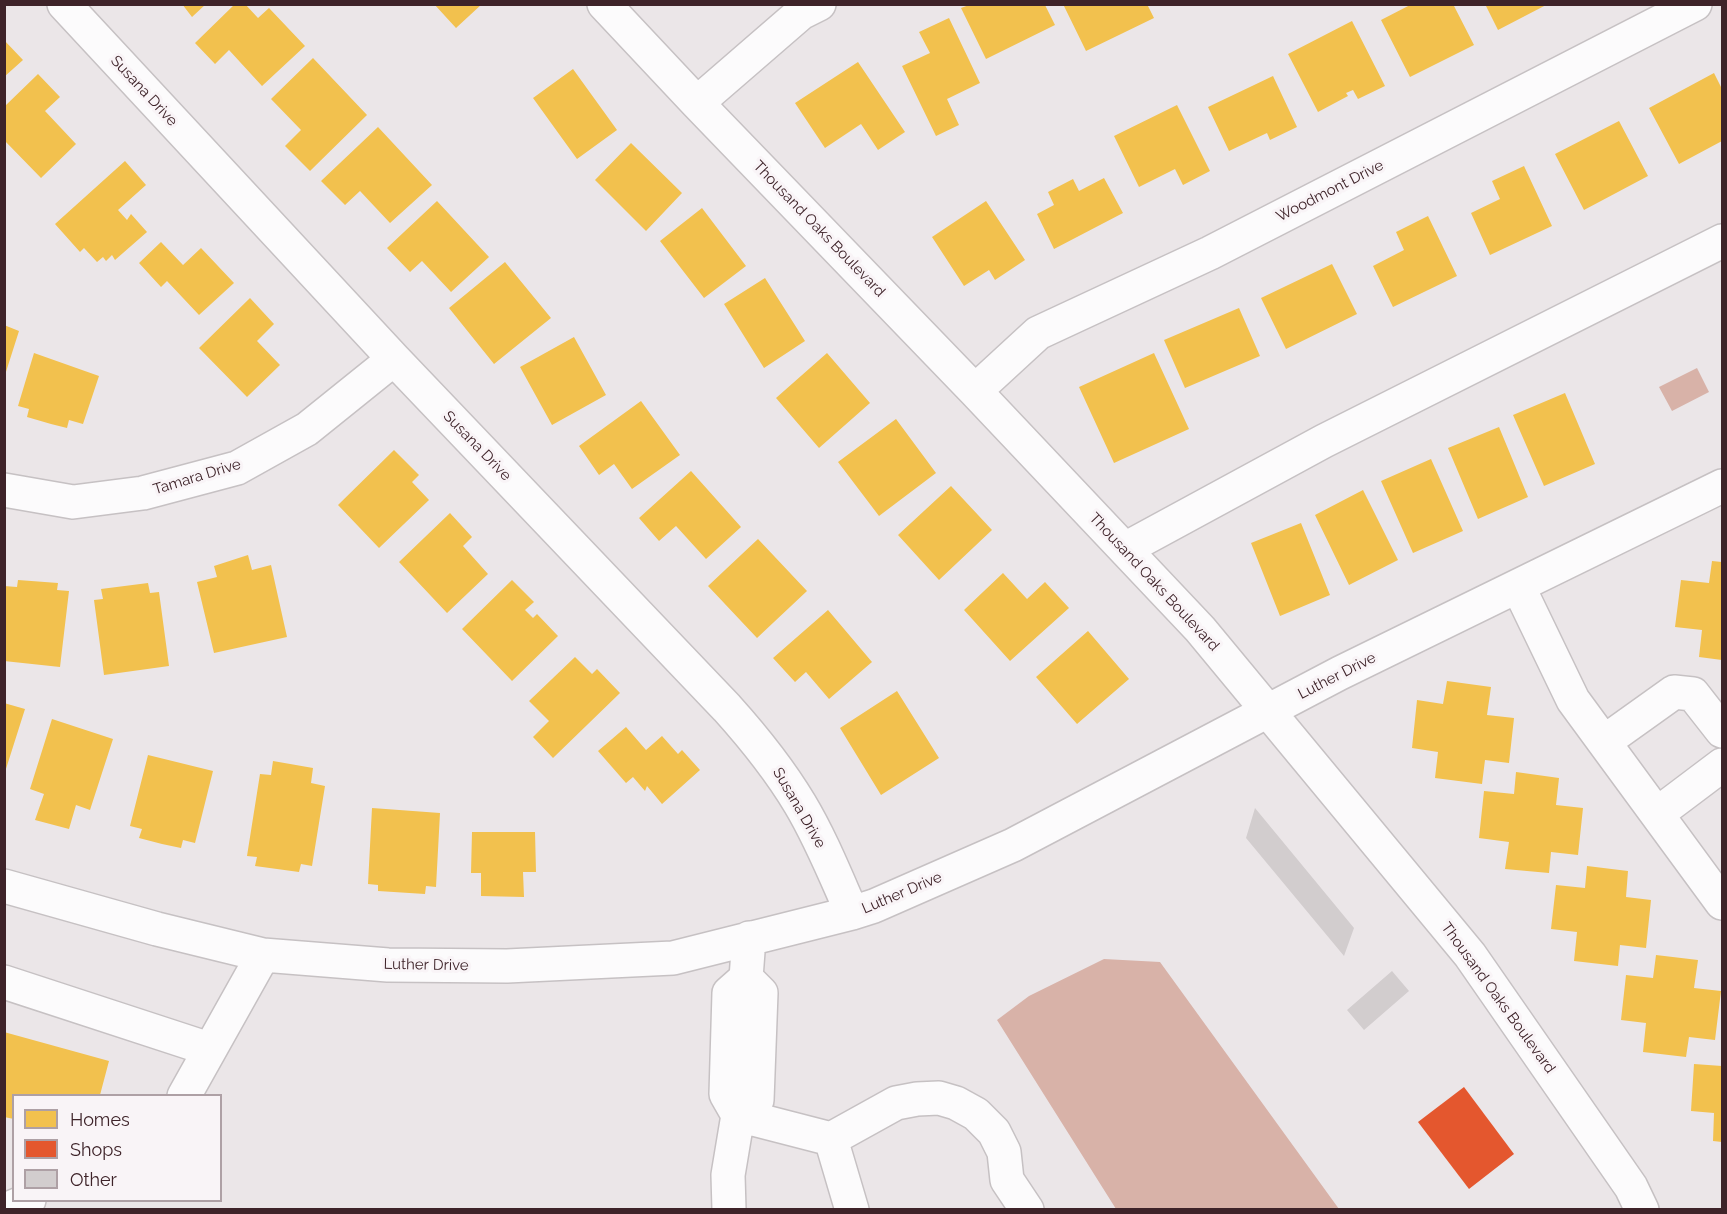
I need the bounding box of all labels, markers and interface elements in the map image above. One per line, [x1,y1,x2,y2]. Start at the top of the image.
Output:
street label: Susana Drive [107,52,181,130]
street label: Woodmont Drive [1273,156,1387,226]
street label: Thousand Oaks Boulevard [749,157,889,301]
street label: Susana Drive [439,407,515,485]
street label: Tamara Drive [151,455,243,499]
street label: Thousand Oaks Boulevard [1085,509,1223,655]
street label: Luther Drive [1295,649,1379,703]
street label: Susana Drive [769,765,829,851]
street label: Luther Drive [859,868,945,918]
street label: Thousand Oaks Boulevard [1437,919,1559,1077]
street label: Luther Drive [383,955,469,975]
legend [12,1094,222,1202]
text: Homes [70,1109,130,1130]
text: Shops [70,1139,122,1160]
text: Other [70,1169,117,1190]

